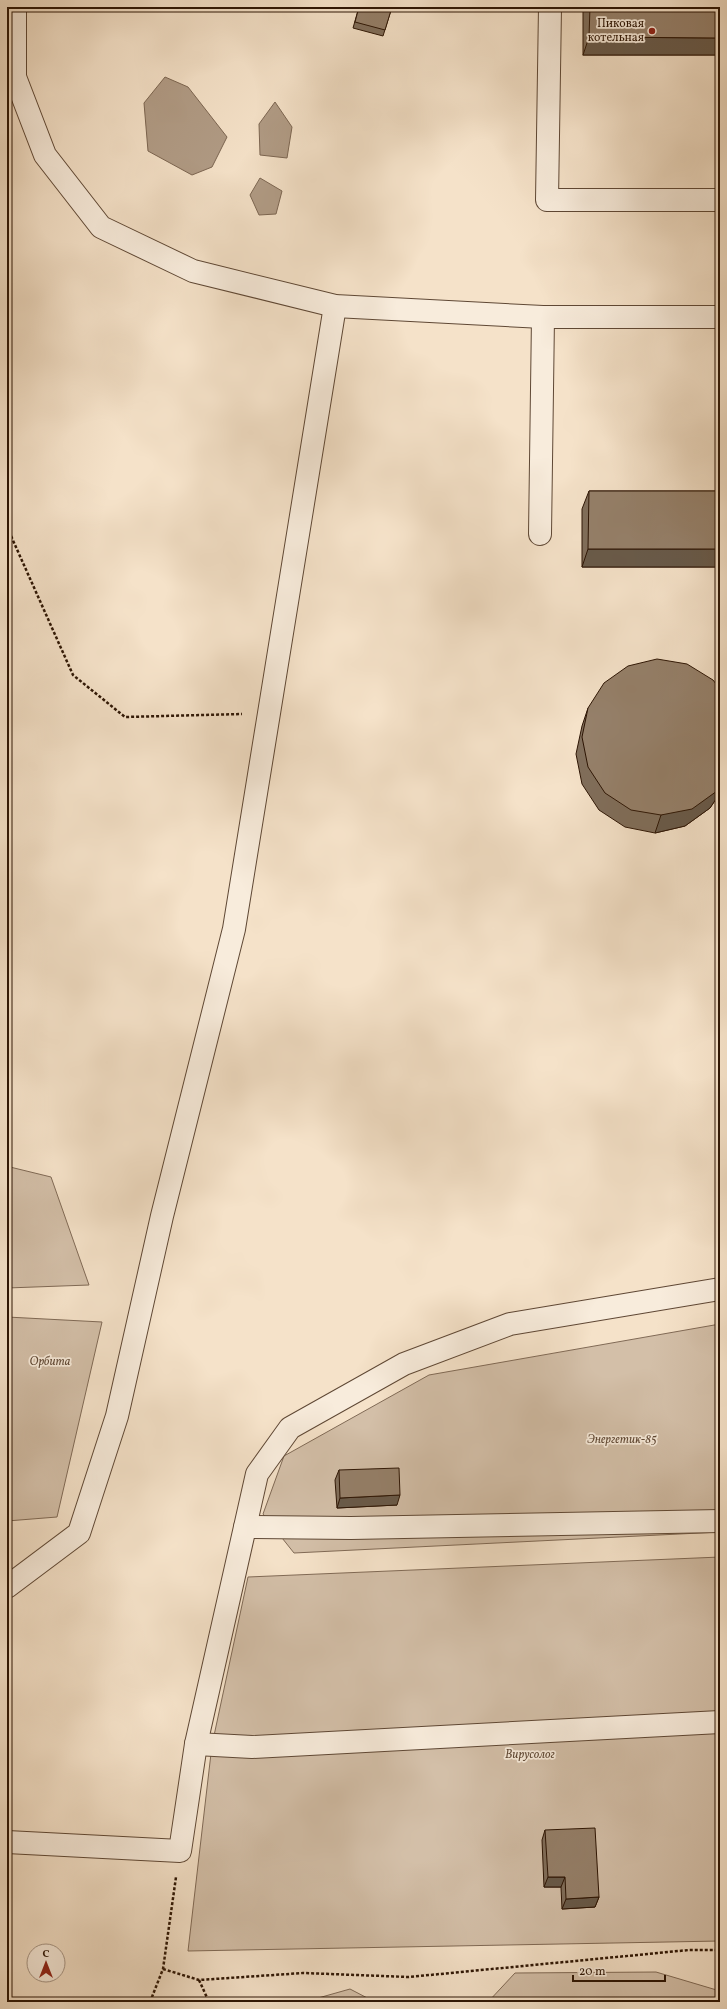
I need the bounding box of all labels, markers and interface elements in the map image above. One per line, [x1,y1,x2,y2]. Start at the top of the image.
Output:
place label: Пиковая котельная [588,16,644,46]
marker: Пиковая котельная [647,26,657,36]
park label: Орбита [30,1354,71,1370]
park label: Энергетик-85 [587,1432,657,1448]
park label: Вирусолог [505,1747,556,1763]
north arrow [26,1943,66,1983]
text: С [42,1947,50,1962]
scale bar [573,1957,665,1983]
text: 20 m [579,1964,606,1980]

